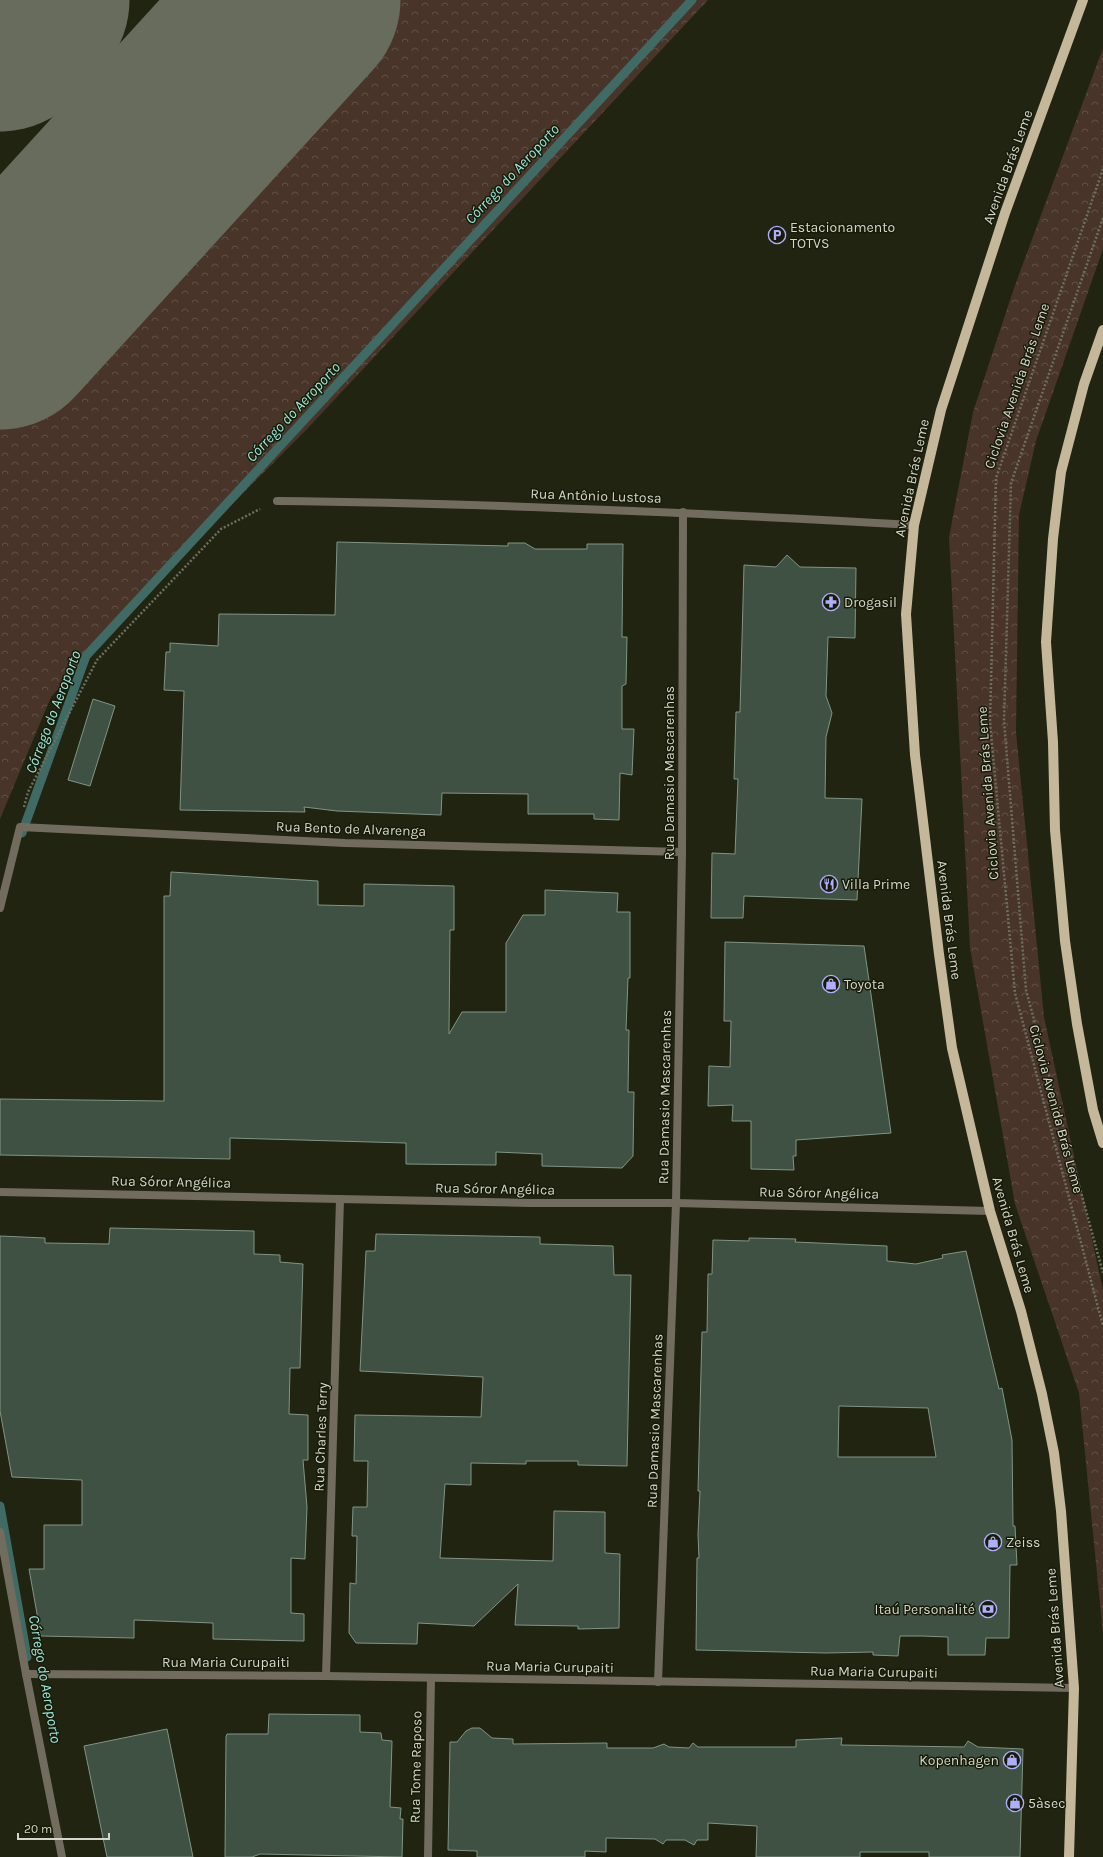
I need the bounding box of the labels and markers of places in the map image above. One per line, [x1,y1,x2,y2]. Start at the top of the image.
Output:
place label: Estacionamento TOTVS [790,219,895,252]
parking icon: Estacionamento TOTVS [767,225,787,245]
pharmacy icon: Drogasil [821,592,841,612]
place label: Drogasil [844,594,897,611]
restaurant icon: Villa Prime [819,874,839,894]
place label: Villa Prime [842,876,910,893]
shop icon: Toyota [821,974,841,994]
place label: Toyota [844,976,885,993]
shop icon: Zeiss [983,1532,1003,1552]
place label: Zeiss [1006,1534,1040,1551]
bank icon: Itaú Personalité [978,1599,998,1619]
place label: Itaú Personalité [875,1601,975,1618]
shop icon: Kopenhagen [1002,1750,1022,1770]
place label: Kopenhagen [919,1752,999,1769]
shop icon: 5àsec [1005,1793,1025,1813]
place label: 5àsec [1028,1795,1065,1812]

